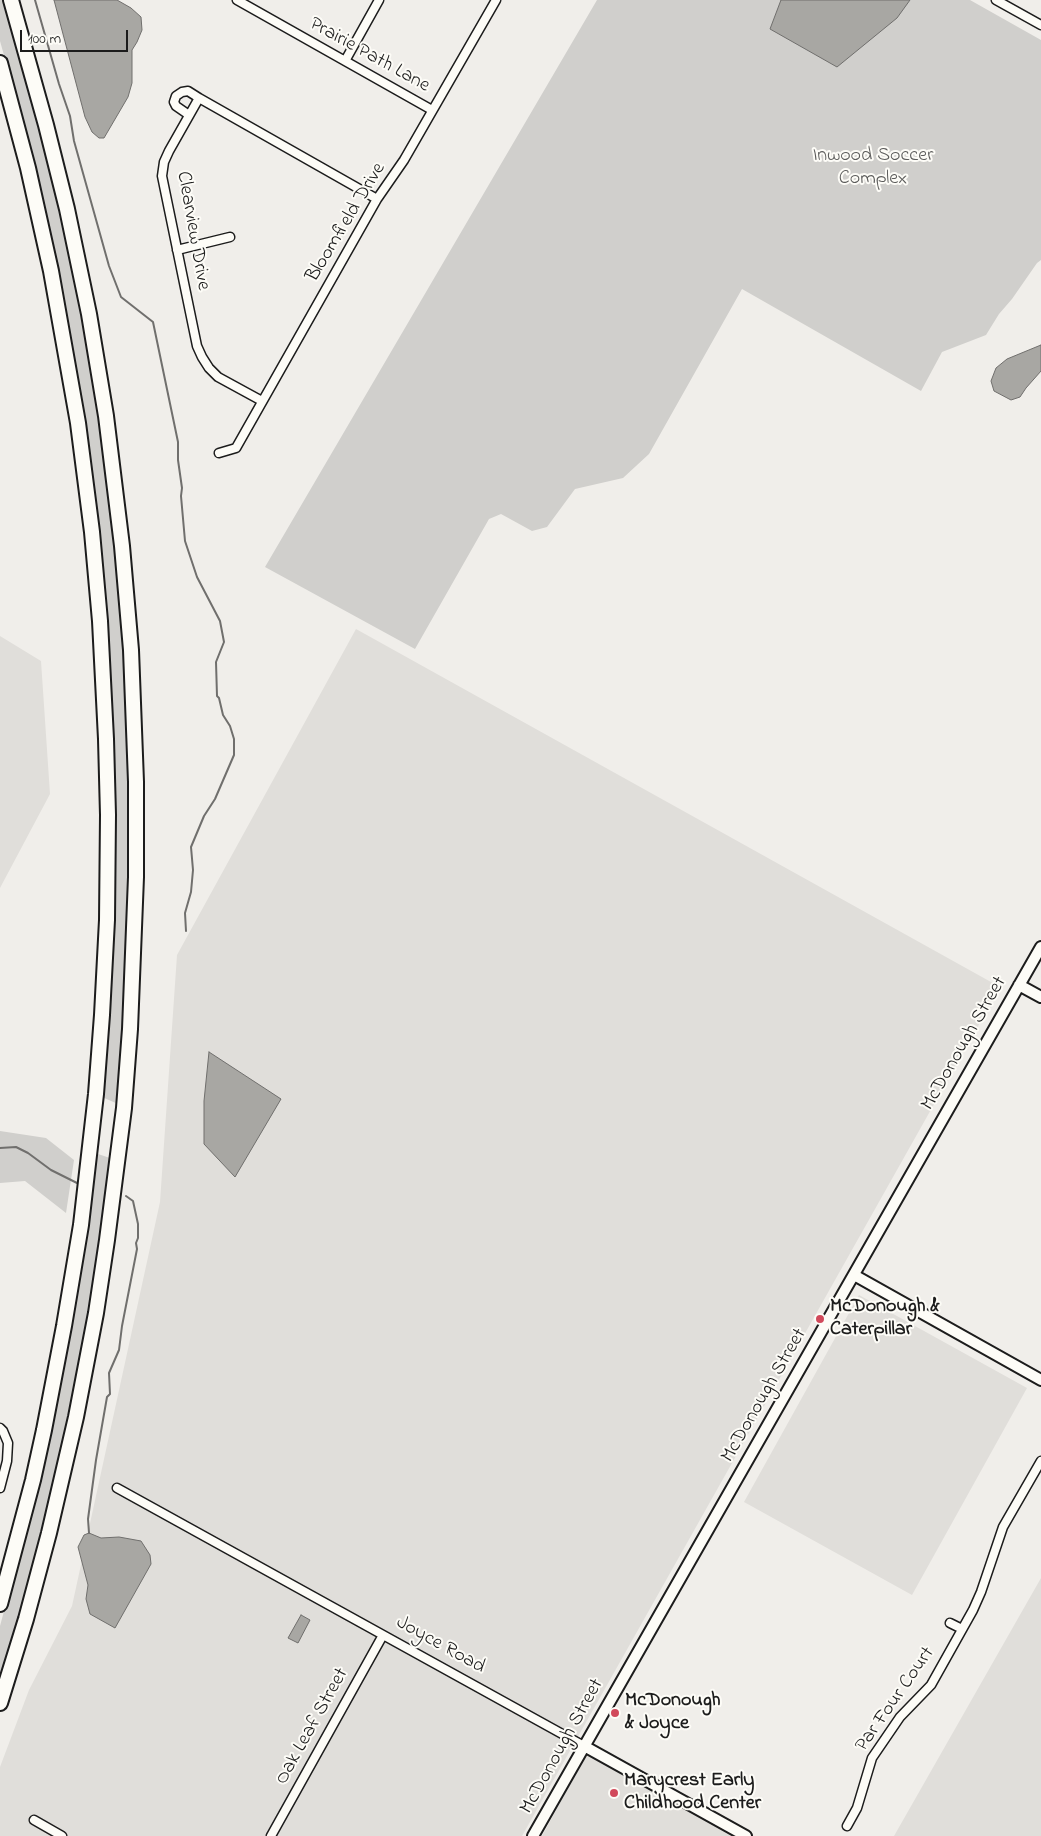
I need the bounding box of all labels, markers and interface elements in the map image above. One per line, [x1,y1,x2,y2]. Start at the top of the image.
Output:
street label: Prairie Path Lane [305,13,433,99]
scale bar [22,20,130,52]
text: 100 m [28,28,61,50]
park label: Inwood Soccer Complex [813,145,933,192]
street label: Bloomfield Drive [302,159,392,287]
street label: Clearview Drive [170,170,214,292]
street label: McDonough Street [917,973,1013,1115]
place label: McDonough & Caterpillar [830,1296,940,1343]
marker: McDonough & Caterpillar [814,1313,826,1325]
street label: McDonough Street [717,1325,813,1467]
street label: Joyce Road [391,1612,489,1680]
street label: Par Four Court [851,1643,941,1757]
street label: Oak Leaf Street [271,1665,355,1789]
street label: McDonough Street [516,1675,610,1819]
place label: McDonough & Joyce [625,1690,720,1737]
marker: McDonough & Joyce [609,1707,621,1719]
place label: Marycrest Early Childhood Center [624,1770,761,1817]
marker: Marycrest Early Childhood Center [608,1787,620,1799]

